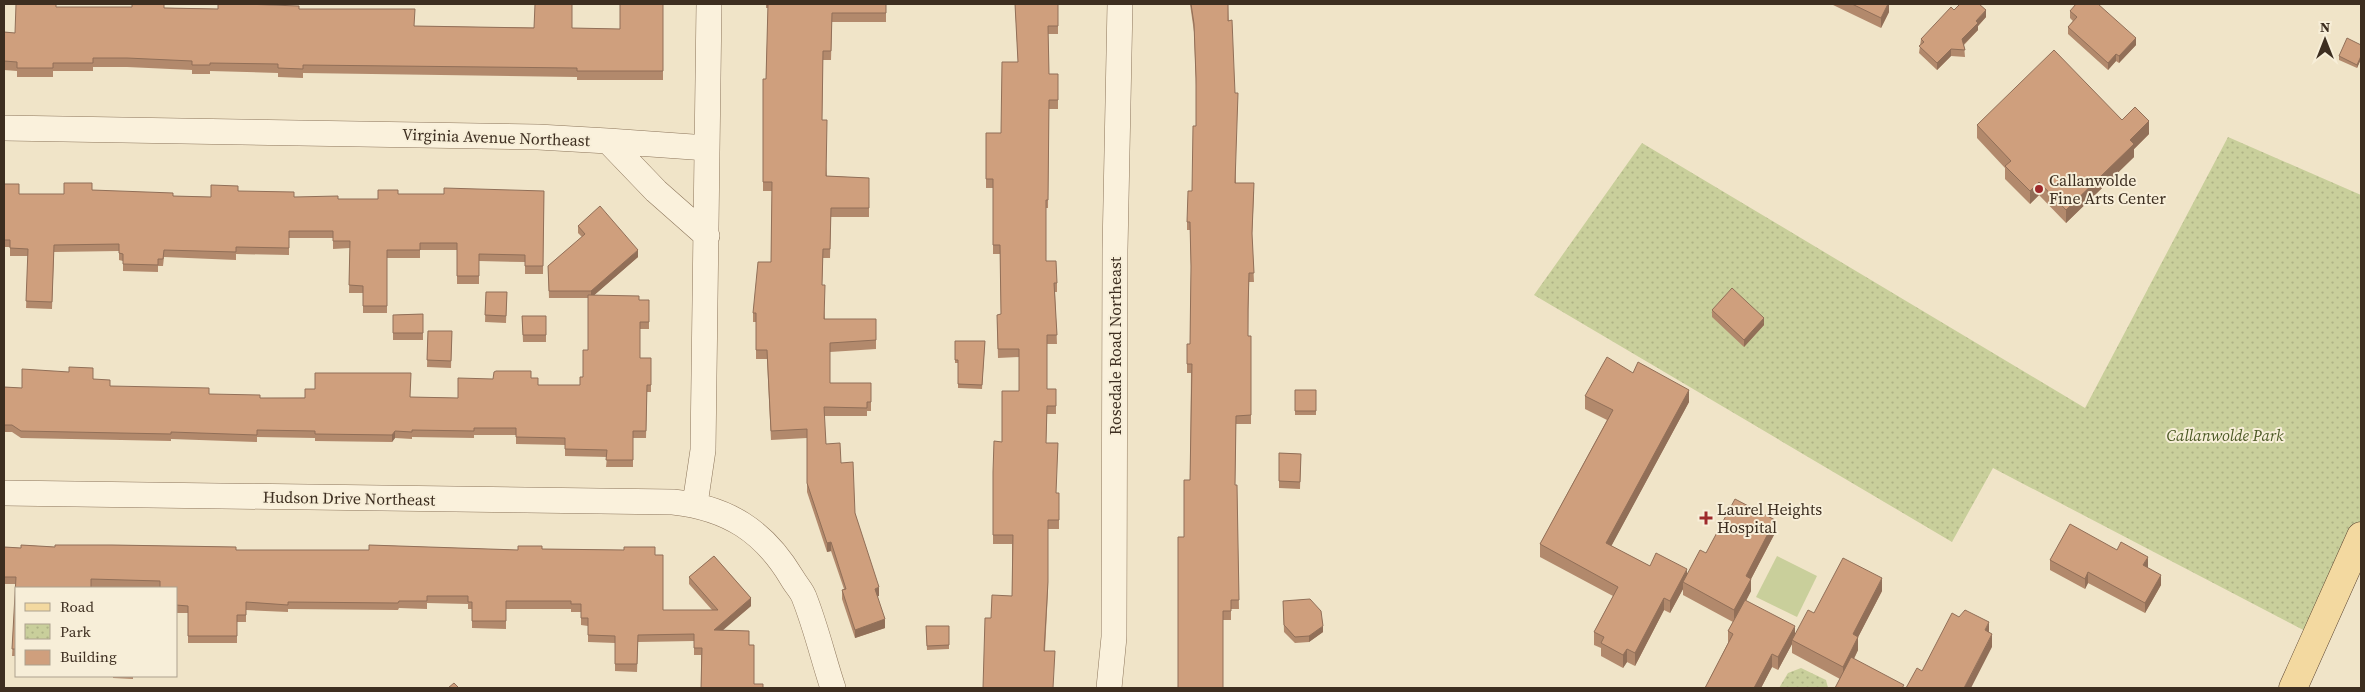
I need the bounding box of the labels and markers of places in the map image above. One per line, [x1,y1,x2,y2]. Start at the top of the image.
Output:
place label: Callanwolde Fine Arts Center [2049,169,2166,209]
marker: Callanwolde Fine Arts Center [2033,183,2045,195]
place label: Laurel Heights Hospital [1717,498,1822,538]
marker: Laurel Heights Hospital [1699,511,1713,525]

